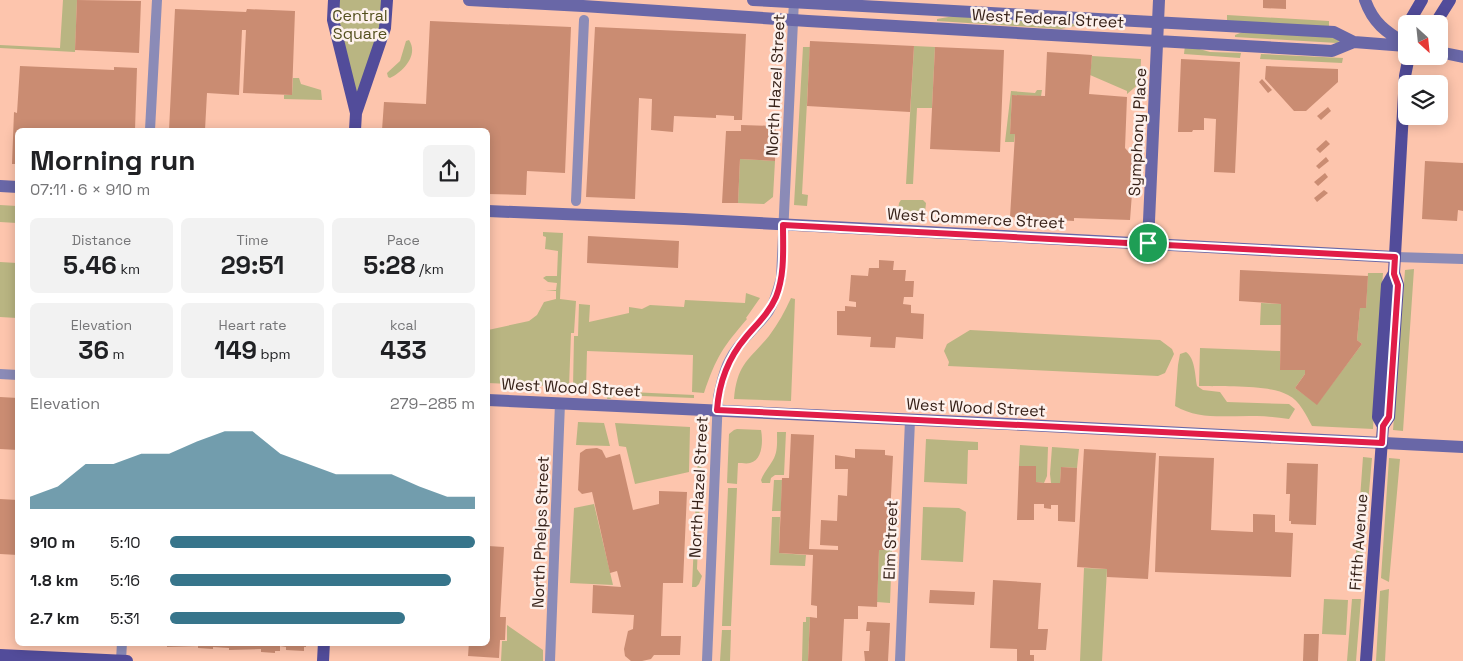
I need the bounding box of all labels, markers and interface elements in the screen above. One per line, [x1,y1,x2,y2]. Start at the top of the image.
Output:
street label: West Federal Street [971,4,1125,33]
park label: Central Square [332,5,388,44]
street label: North Hazel Street [761,14,790,156]
north arrow [1398,15,1448,65]
map controls [1398,15,1448,125]
street label: Symphony Place [1124,67,1151,197]
button: layers [1398,75,1448,125]
text: Morning run [30,142,195,178]
button: share [423,145,475,197]
text: 07:11 · 6 × 910 m [30,179,150,200]
street label: West Commerce Street [887,203,1065,234]
pin [1127,222,1169,264]
icon: arrive [1134,229,1162,257]
text: Distance [72,231,131,249]
text: Time [237,231,268,249]
text: Pace [387,231,420,249]
text: 5.46 [63,249,117,281]
text: 29:51 [221,249,284,281]
text: 5:28 [363,249,415,281]
text: km [117,260,140,278]
text: /km [415,260,444,278]
text: Elevation [71,316,132,334]
text: Heart rate [219,316,286,334]
text: kcal [390,316,417,334]
text: 36 [78,334,109,366]
text: 149 [214,334,257,366]
text: 433 [380,334,427,366]
text: m [109,345,125,363]
text: bpm [257,345,291,363]
street label: West Wood Street [501,373,641,402]
text: Elevation [30,393,100,414]
text: 279–285 m [390,393,475,414]
street label: West Wood Street [906,393,1046,422]
street label: North Hazel Street [684,416,713,558]
street label: North Phelps Street [527,456,554,609]
street label: Fifth Avenue [1345,493,1372,591]
street label: Elm Street [879,500,902,580]
text: 910 m [30,532,75,553]
text: 5:10 [110,532,141,553]
text: 1.8 km [30,570,78,591]
text: 5:16 [110,570,140,591]
text: 2.7 km [30,608,79,629]
text: 5:31 [110,608,140,629]

